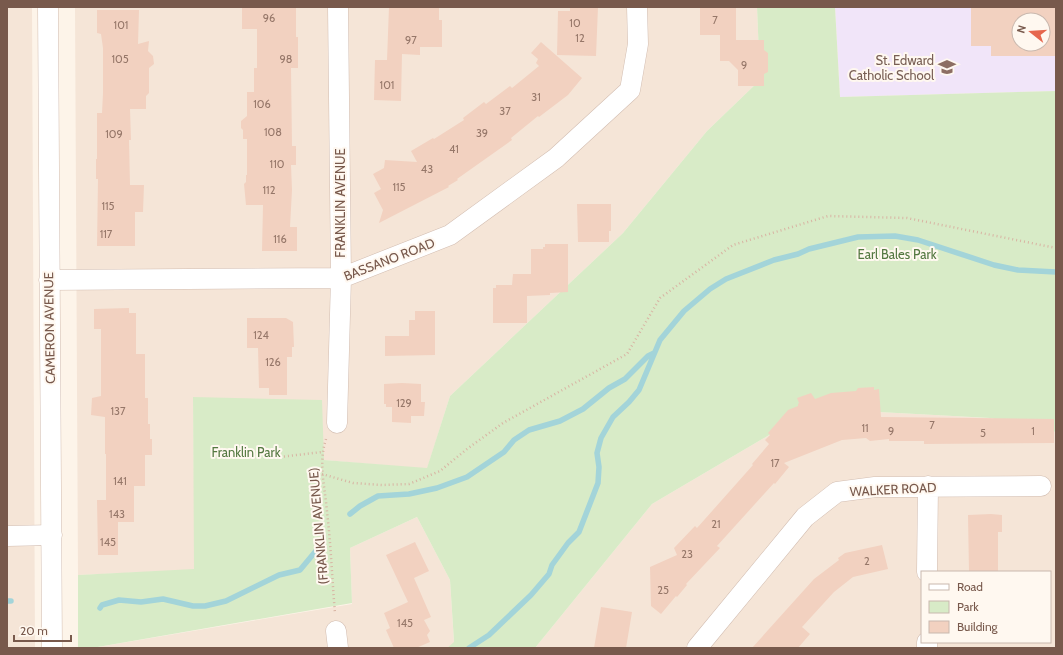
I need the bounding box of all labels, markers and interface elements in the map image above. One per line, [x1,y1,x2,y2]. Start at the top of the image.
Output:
house number: 96 [263,11,275,25]
north arrow [1011,12,1051,52]
house number: 7 [712,13,718,27]
house number: 10 [569,16,581,30]
house number: 101 [114,18,128,32]
text: N [1014,23,1029,35]
house number: 12 [575,31,585,45]
house number: 97 [405,33,417,47]
house number: 105 [111,52,129,66]
house number: 98 [280,52,292,66]
place label: St. Edward Catholic School [849,52,934,83]
school or university icon: St. Edward Catholic School [937,57,957,77]
house number: 9 [741,58,747,72]
house number: 101 [380,78,394,92]
house number: 31 [531,90,541,104]
house number: 106 [253,97,271,111]
house number: 37 [499,104,511,118]
house number: 108 [264,125,282,139]
house number: 39 [476,126,488,140]
house number: 109 [105,127,123,141]
house number: 41 [449,142,459,156]
street label: FRANKLIN AVENUE [332,148,348,258]
house number: 110 [270,157,285,171]
house number: 43 [421,162,433,176]
house number: 115 [392,180,406,194]
house number: 112 [263,183,276,197]
house number: 115 [101,199,115,213]
house number: 117 [100,227,113,241]
house number: 116 [273,232,287,246]
street label: BASSANO ROAD [341,234,437,284]
park label: Earl Bales Park [858,246,937,262]
street label: CAMERON AVENUE [40,272,58,384]
house number: 124 [253,328,269,342]
house number: 126 [265,355,281,369]
house number: 129 [396,396,412,410]
house number: 137 [110,404,126,418]
house number: 7 [929,418,935,432]
house number: 11 [861,421,869,435]
house number: 9 [888,424,894,438]
house number: 1 [1031,424,1035,438]
house number: 5 [980,426,986,440]
park label: Franklin Park [211,444,281,460]
house number: 17 [770,456,780,470]
street label: (FRANKLIN AVENUE) [305,467,331,585]
house number: 141 [113,474,127,488]
street label: WALKER ROAD [849,479,937,499]
house number: 143 [109,507,125,521]
house number: 21 [711,517,721,531]
house number: 145 [100,535,116,549]
house number: 23 [681,547,693,561]
house number: 2 [864,554,870,568]
legend [921,571,1051,643]
text: Road [957,579,983,594]
house number: 25 [657,583,669,597]
text: Park [957,599,979,614]
house number: 145 [397,616,413,630]
scale bar [14,617,71,643]
text: Building [957,619,999,634]
text: 20 m [20,623,48,638]

